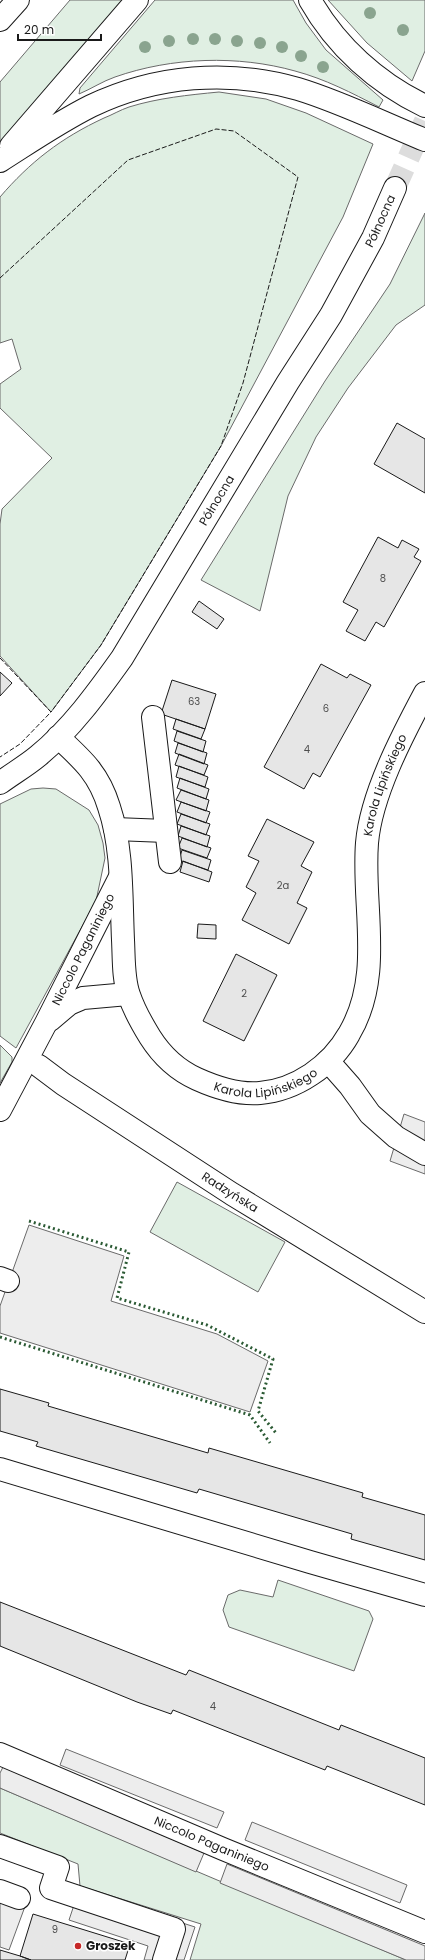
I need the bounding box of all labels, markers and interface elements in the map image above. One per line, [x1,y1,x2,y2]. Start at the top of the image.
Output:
scale bar [18,16,101,42]
text: 20 m [24,21,54,38]
street label: Północna [361,192,399,250]
street label: Północna [195,472,238,529]
house number: 8 [380,571,386,586]
house number: 63 [188,694,200,709]
house number: 6 [323,701,329,716]
street label: Karola Lipińskiego [359,731,411,837]
house number: 4 [304,742,310,757]
house number: 2a [277,878,289,893]
street label: Niccolo Paganiniego [47,890,119,1008]
house number: 2 [241,986,247,1001]
street label: Karola Lipińskiego [212,1064,321,1101]
street label: Radzyńska [199,1168,262,1216]
house number: 4 [210,1699,216,1714]
street label: Niccolo Paganiniego [152,1812,272,1875]
house number: 9 [52,1922,58,1937]
place label: Groszek [86,1937,136,1954]
marker: Groszek [73,1941,83,1951]

